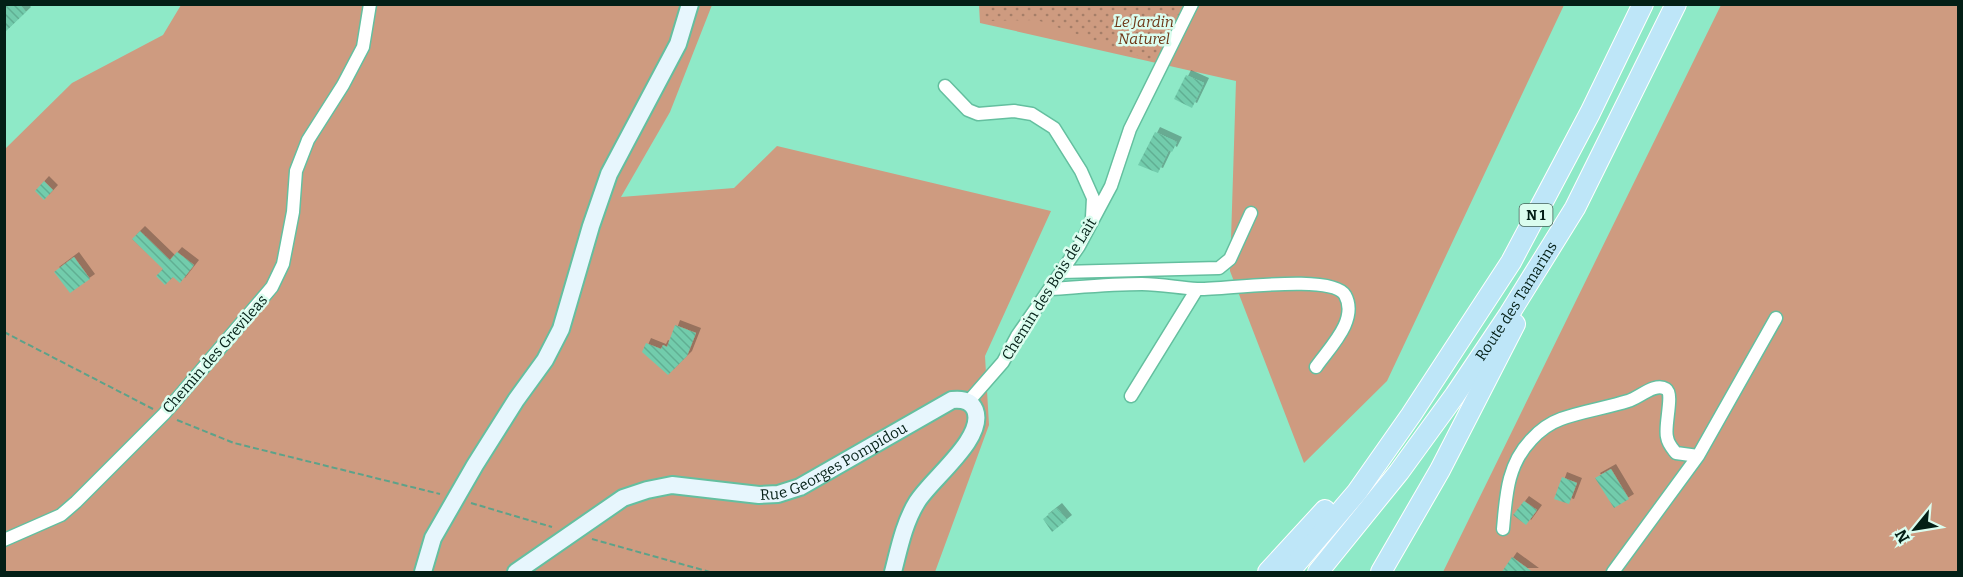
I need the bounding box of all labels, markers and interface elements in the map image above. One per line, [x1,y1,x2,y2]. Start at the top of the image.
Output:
park label: Le Jardin Naturel [1114,13,1174,48]
road number: N 1 [1520,204,1552,226]
street label: Chemin des Bois de Lait [998,214,1100,363]
street label: Route des Tamarins [1472,238,1561,364]
street label: Chemin des Grevileas [159,291,271,417]
street label: Rue Georges Pompidou [760,419,910,504]
north arrow [1885,499,1945,559]
text: N [1891,526,1914,546]

